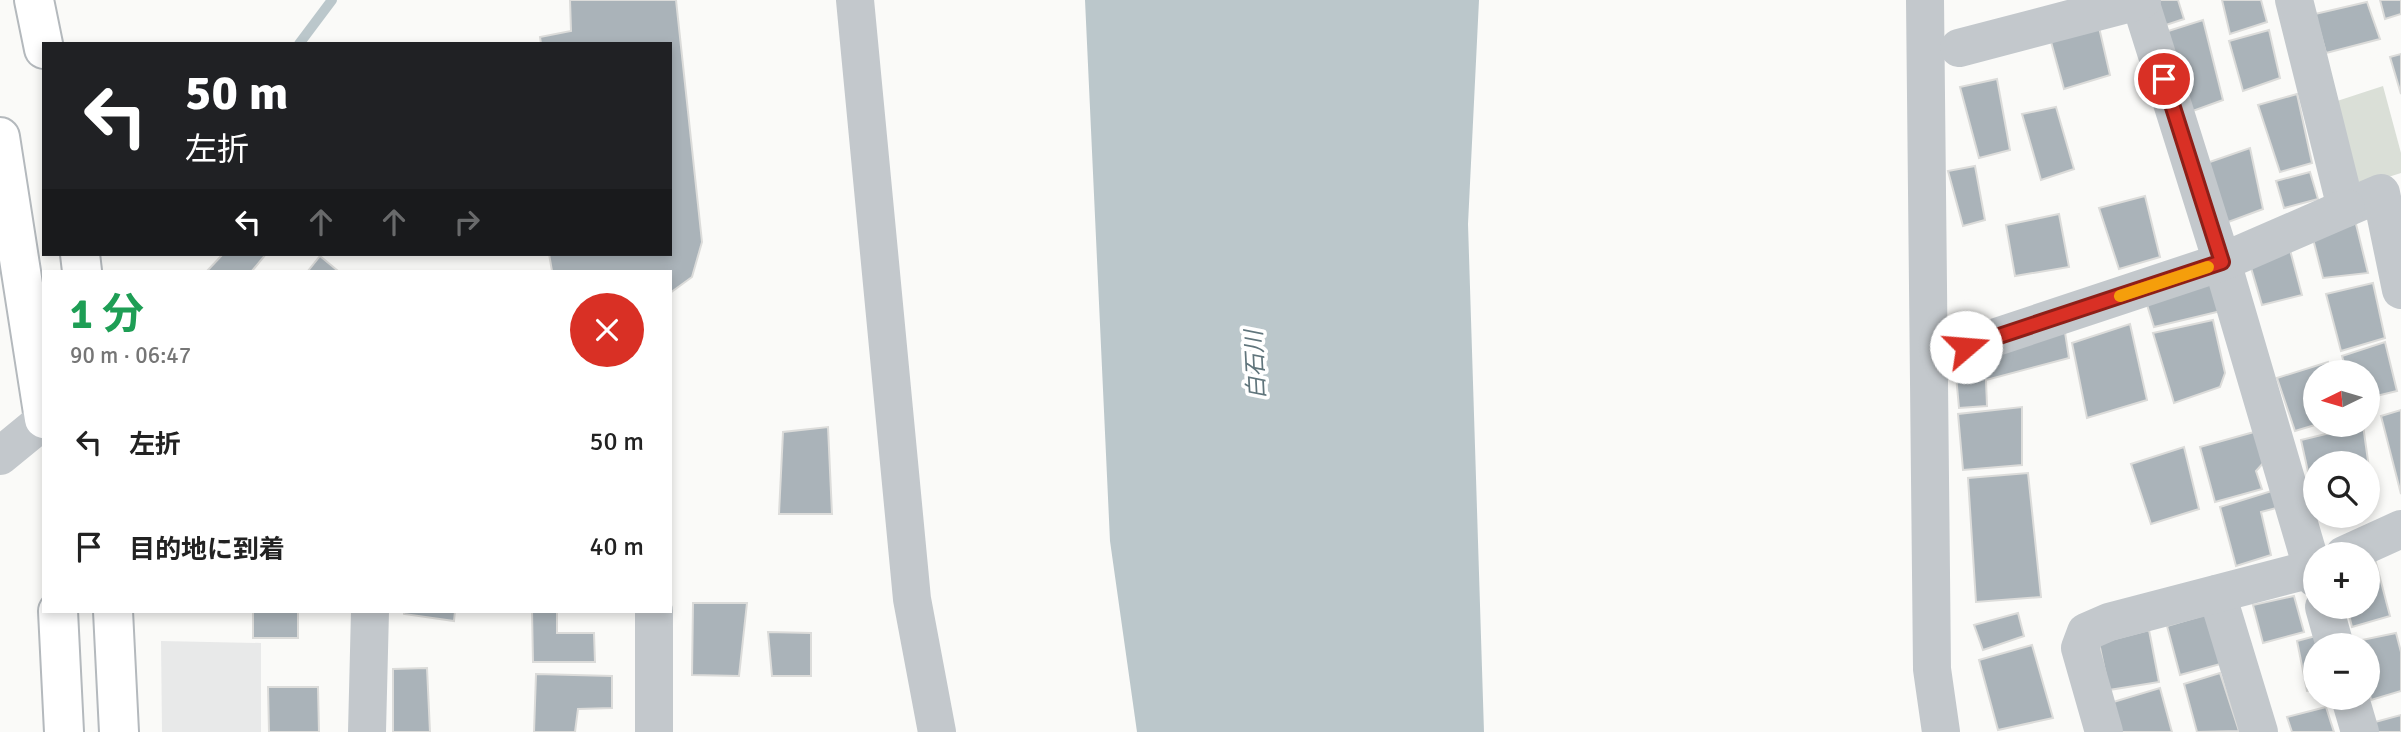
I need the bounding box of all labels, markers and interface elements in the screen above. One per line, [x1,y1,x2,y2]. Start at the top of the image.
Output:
pin [2134,49,2194,109]
icon: arrive [2145,60,2183,98]
text: 50 m [185,63,288,123]
icon: left [70,70,161,161]
text: 左折 [185,130,249,169]
icon: left [229,203,267,241]
icon: ahead [302,203,340,241]
icon: ahead [375,203,413,241]
icon: right [448,203,486,241]
text: 1 分 [70,289,144,340]
button: close [570,293,644,367]
position arrow [1929,310,2003,384]
water label: 白石川 [1239,327,1272,400]
text: 90 m · 06:47 [70,341,191,370]
north arrow [2303,360,2380,438]
map controls [2303,360,2380,710]
icon: left [70,423,108,461]
text: 50 m [589,426,644,458]
text: 左折 [129,429,181,461]
button: search [2303,451,2380,528]
icon: arrive [70,528,108,566]
text: 40 m [589,531,644,563]
text: 目的地に到着 [129,534,285,566]
button: + [2303,542,2380,619]
button: − [2303,633,2380,710]

